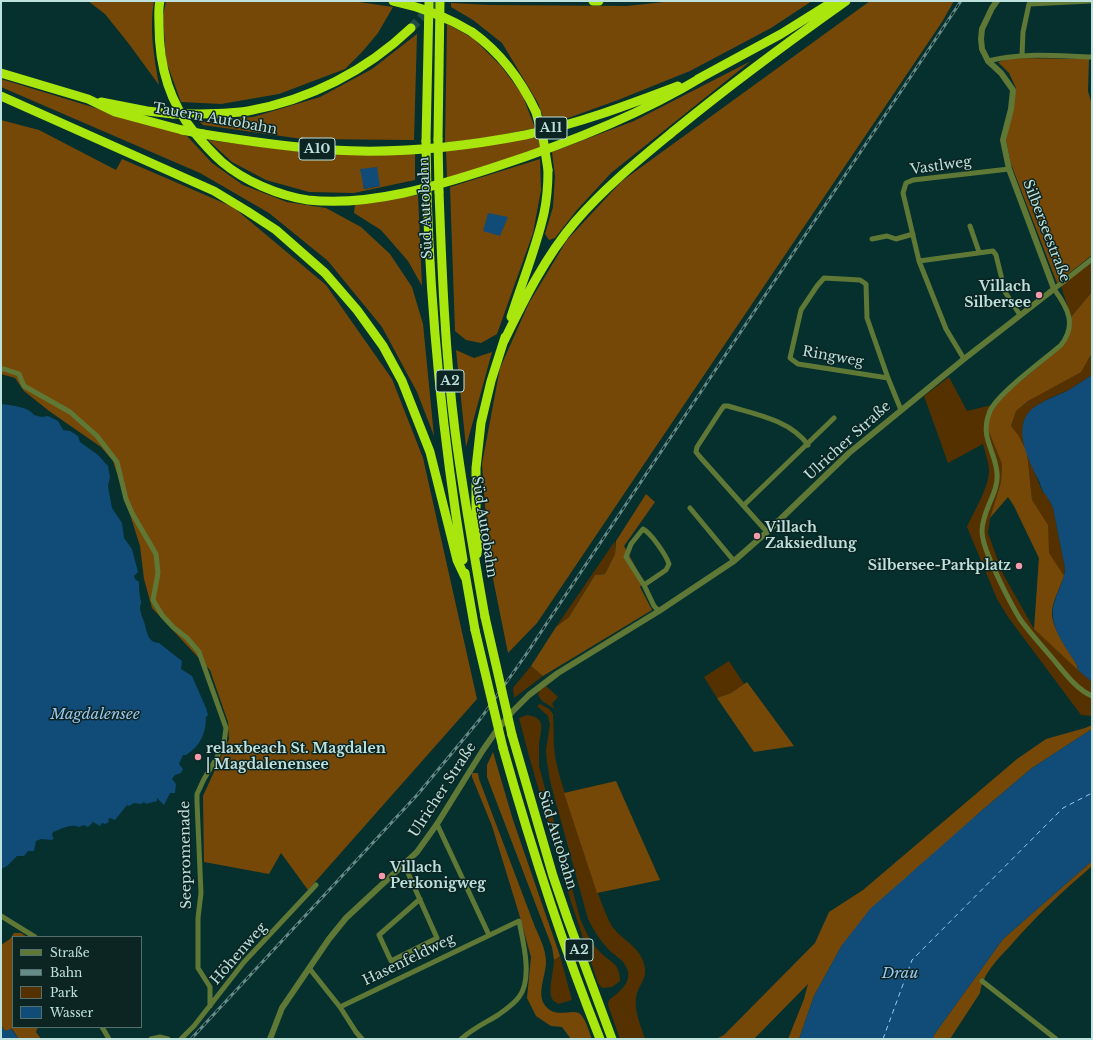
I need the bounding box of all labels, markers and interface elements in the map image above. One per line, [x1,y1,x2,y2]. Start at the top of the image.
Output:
street label: Tauern Autobahn [152,100,278,138]
road number: A11 [535,117,567,139]
road number: A10 [299,138,335,160]
street label: Vastlweg [909,153,973,179]
street label: Süd Autobahn [416,156,436,260]
street label: Silberseestraße [1019,177,1073,285]
place label: Villach Silbersee [964,279,1031,312]
marker: Villach Silbersee [1034,290,1044,300]
street label: Ringweg [801,343,865,371]
road number: A2 [436,370,464,392]
street label: Ulricher Straße [801,398,895,484]
street label: Süd Autobahn [468,475,500,579]
place label: Villach Zaksiedlung [765,520,857,552]
marker: Villach Zaksiedlung [752,531,762,541]
place label: Silbersee-Parkplatz [868,558,1011,574]
marker: Silbersee-Parkplatz [1014,561,1024,571]
water label: Magdalensee [50,706,140,724]
street label: Ulricher Straße [406,739,480,841]
place label: relaxbeach St. Magdalen | Magdalenensee [206,741,386,774]
marker: relaxbeach St. Magdalen | Magdalenensee [193,752,203,762]
street label: Süd Autobahn [534,789,580,891]
street label: Seepromenade [177,801,195,909]
place label: Villach Perkonigweg [390,860,486,892]
marker: Villach Perkonigweg [377,871,387,881]
street label: Höhenweg [207,919,271,989]
street label: Hasenfeldweg [360,930,458,990]
legend [12,936,142,1028]
road number: A2 [565,939,593,961]
text: Straße [50,945,90,960]
text: Bahn [50,965,82,980]
water label: Drau [882,965,918,983]
text: Park [50,985,78,1000]
text: Wasser [50,1005,93,1020]

